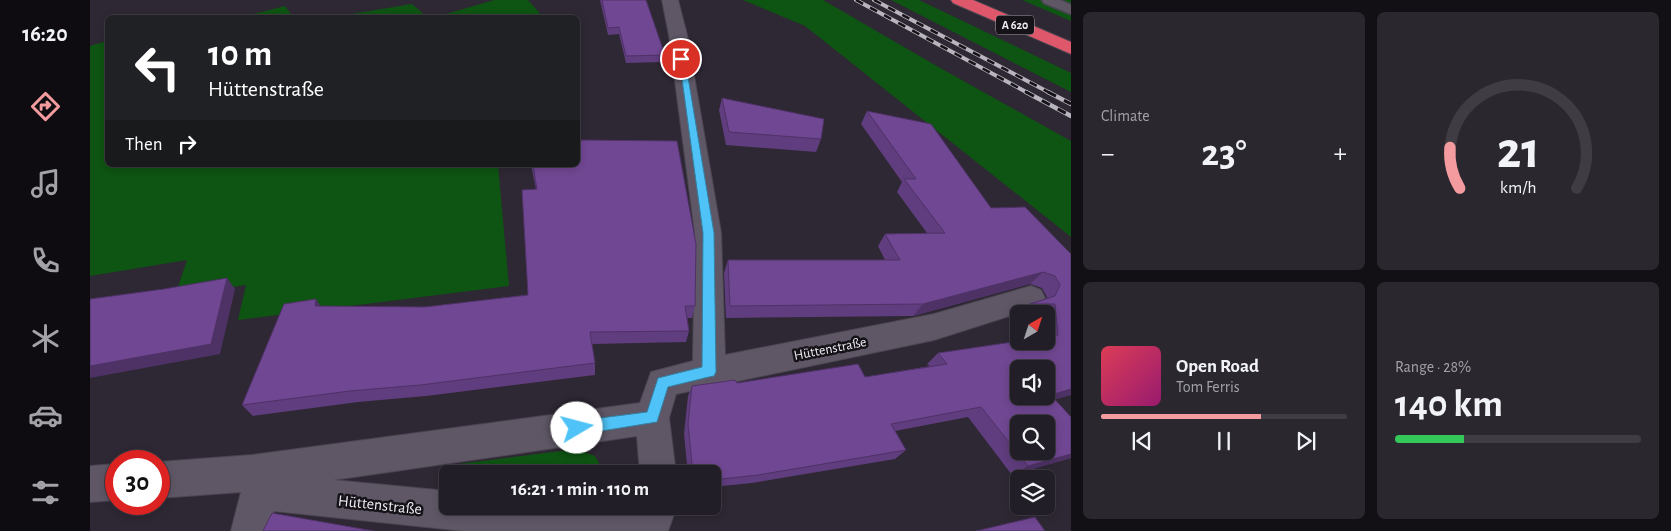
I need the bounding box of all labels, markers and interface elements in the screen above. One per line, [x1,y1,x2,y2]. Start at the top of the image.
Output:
road number: A 620 [996,16,1034,34]
text: 16:20 [22,23,68,45]
icon: left [125,35,190,100]
text: 10 m [208,37,272,72]
pin [660,38,702,80]
icon: arrive [667,45,695,73]
text: Hüttenstraße [208,78,324,100]
icon: directions [28,89,63,124]
text: Climate [1101,108,1150,124]
text: 21 [1496,125,1540,177]
icon: right [173,130,201,158]
text: Then [125,135,163,154]
text: 23° [1201,135,1247,173]
text: − [1101,140,1114,168]
text: + [1334,140,1347,168]
icon: music [28,166,63,201]
text: km/h [1500,179,1536,197]
icon: phone [28,243,63,278]
north arrow [1010,305,1055,350]
map controls [1010,305,1055,515]
icon: climate [28,321,63,356]
street label: Hüttenstraße [793,335,868,363]
text: Open Road [1176,357,1259,376]
text: Range · 28% [1395,359,1471,375]
button: sound [1010,360,1055,405]
text: Tom Ferris [1176,379,1240,395]
text: 140 km [1395,386,1503,424]
icon: car [28,398,63,433]
position arrow [550,401,602,453]
button: search [1010,415,1055,460]
icon: previous [1128,427,1156,455]
icon: pause [1210,427,1238,455]
icon: next [1292,427,1320,455]
speed limit sign: 30 [105,450,170,515]
button: layers [1010,470,1055,515]
icon: filters [28,475,63,510]
text: 16:21 · 1 min · 110 m [511,480,649,499]
street label: Hüttenstraße [337,493,423,517]

